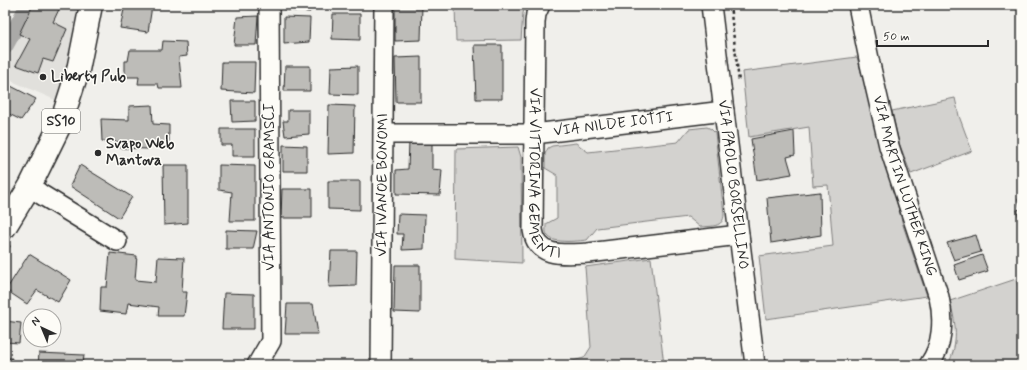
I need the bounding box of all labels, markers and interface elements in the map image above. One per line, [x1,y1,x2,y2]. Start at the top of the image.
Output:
scale bar [877,22,988,48]
text: 50 m [883,29,910,45]
place label: Liberty Pub [51,67,126,87]
marker: Liberty Pub [38,72,48,82]
street label: VIA VITTORINA GEMENTI [523,88,562,264]
street label: VIA MARTIN LUTHER KING [868,94,941,279]
street label: VIA PAOLO BORSELLINO [713,99,753,271]
street label: VIA ANTONIO GRAMSCI [260,103,280,271]
street label: VIA NILDE IOTTI [552,107,675,142]
road number: SS10 [42,109,80,133]
street label: VIA IVANOE BONOMI [372,113,393,257]
place label: Svapo Web Mantova [106,134,174,171]
marker: Svapo Web Mantova [93,148,103,158]
north arrow [22,308,62,348]
text: N [28,314,43,329]

